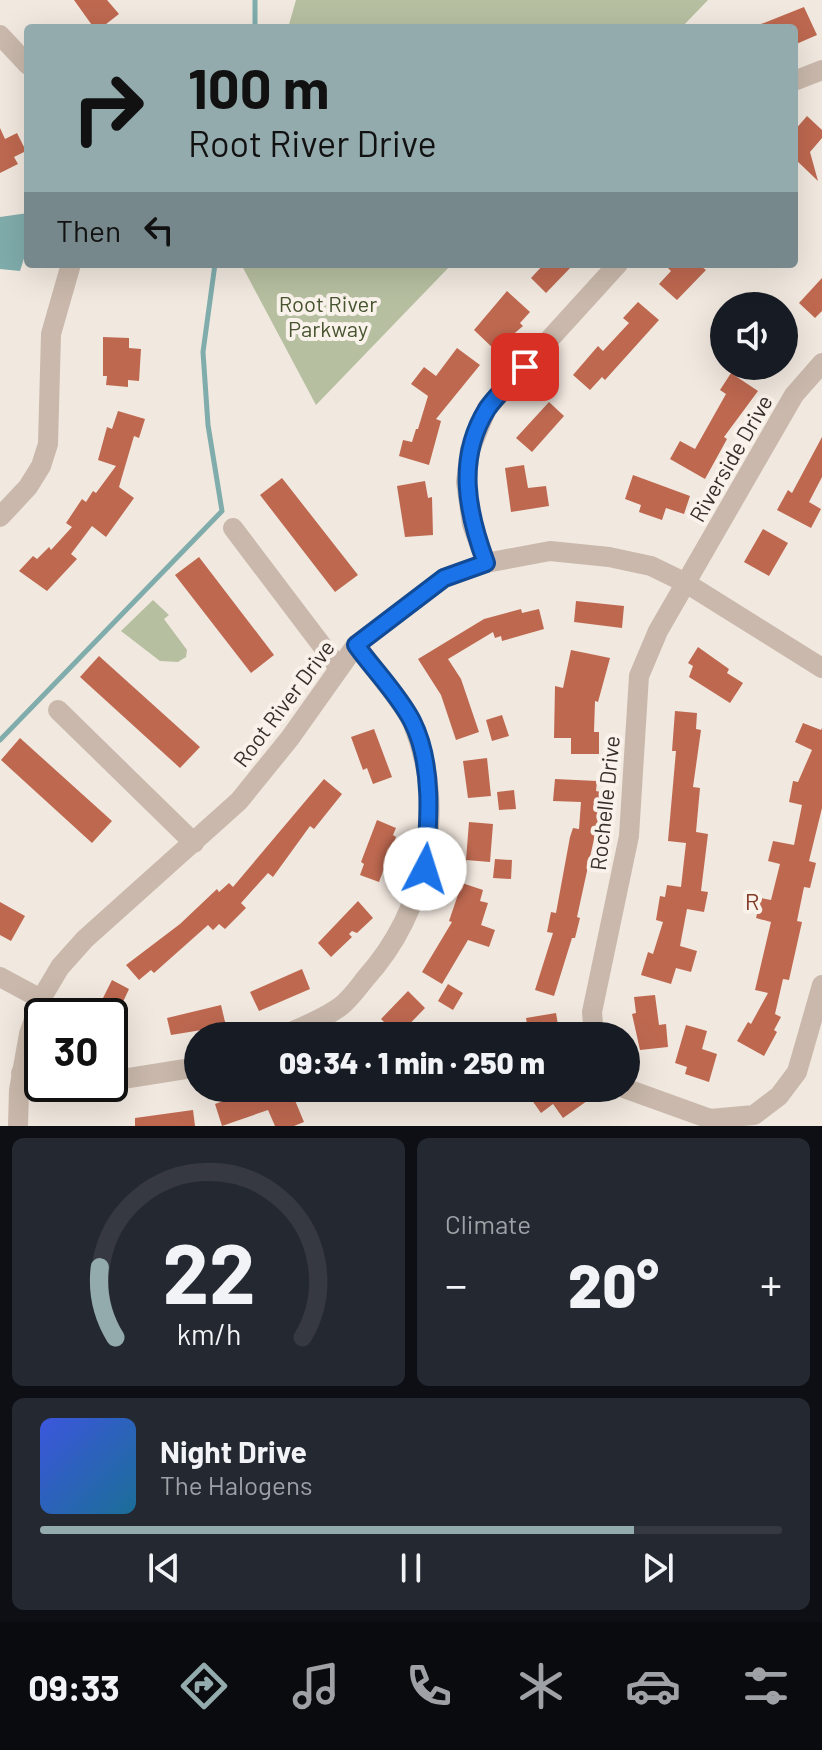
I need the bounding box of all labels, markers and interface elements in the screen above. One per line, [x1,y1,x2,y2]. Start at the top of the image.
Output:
text: 100 m [188,53,330,120]
icon: right [56,56,160,160]
text: Root River Drive [188,121,437,164]
icon: left [137,208,181,252]
text: Then [56,212,121,248]
park label: Root River Parkway [279,290,377,341]
map controls [710,292,798,380]
button: sound [710,292,798,380]
pin [491,333,559,401]
icon: arrive [503,345,547,389]
street label: Riverside Drive [683,390,777,526]
street label: Root River Drive [227,634,339,772]
street label: Rochelle Drive [584,734,624,872]
position arrow [383,827,467,911]
district label: R [745,886,761,915]
speed limit sign: 30 [24,998,128,1102]
text: 09:34 · 1 min · 250 m [279,1044,545,1080]
text: Climate [445,1208,531,1239]
text: 22 [162,1221,255,1321]
text: 20° [568,1248,659,1320]
text: − [445,1257,467,1310]
text: + [760,1257,782,1310]
text: km/h [176,1316,241,1351]
text: Night Drive [160,1433,307,1469]
text: The Halogens [160,1469,312,1500]
icon: previous [142,1546,186,1590]
icon: pause [389,1546,433,1590]
icon: next [636,1546,680,1590]
icon: directions [176,1658,232,1714]
icon: music [288,1658,344,1714]
icon: phone [401,1658,457,1714]
icon: climate [513,1658,569,1714]
icon: car [625,1658,681,1714]
icon: filters [738,1658,794,1714]
text: 09:33 [28,1665,120,1708]

